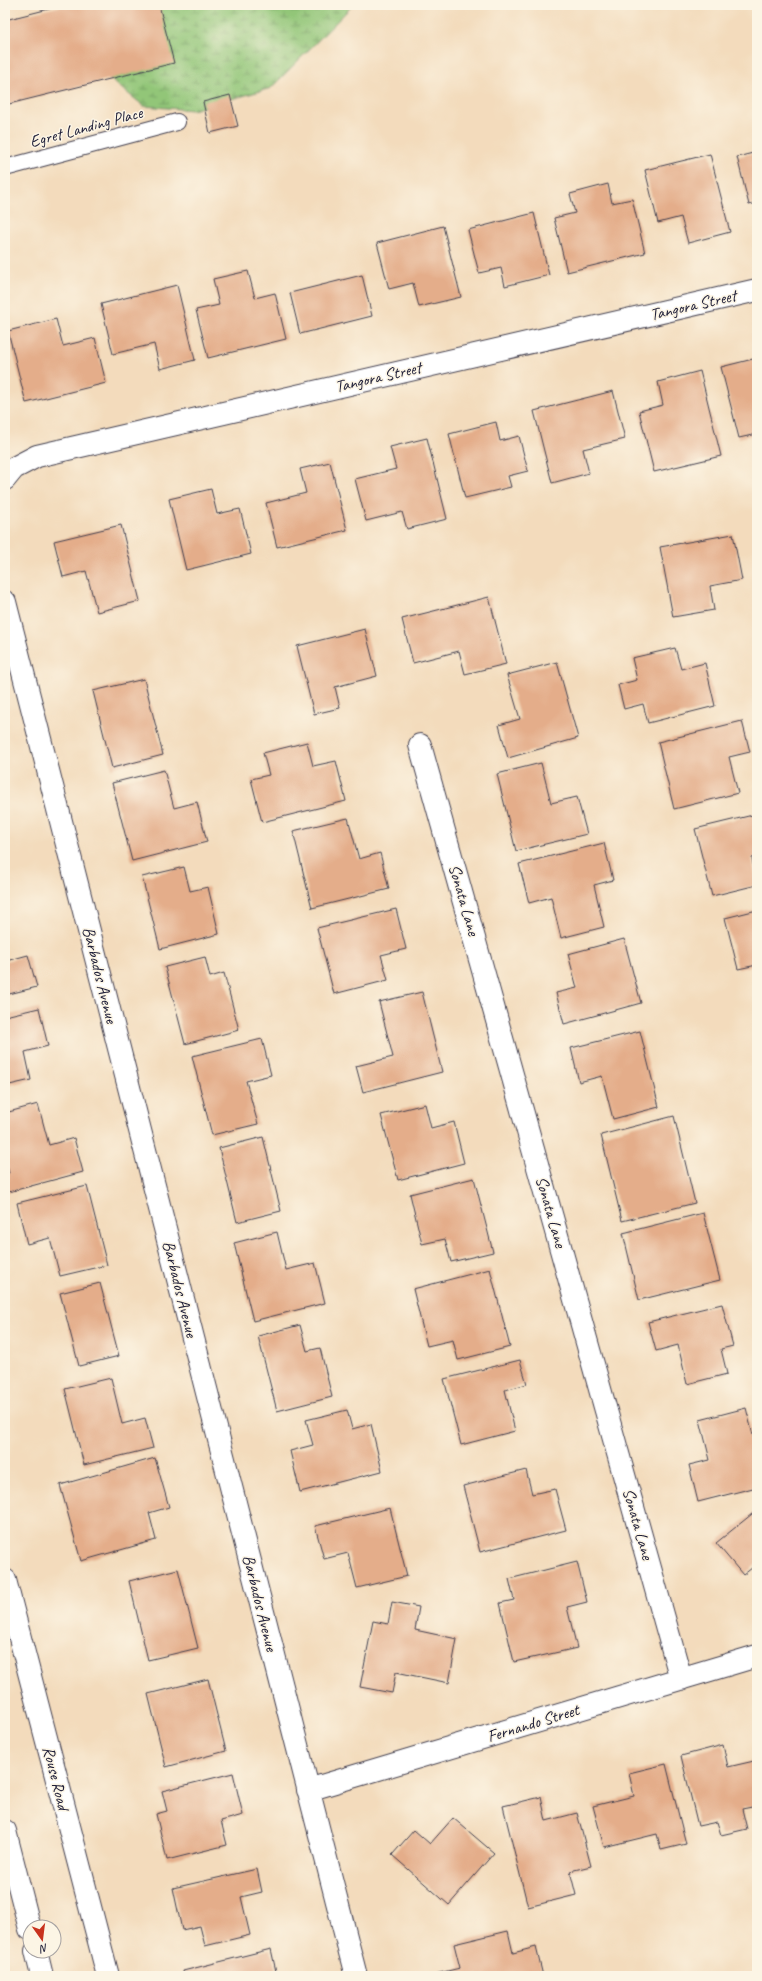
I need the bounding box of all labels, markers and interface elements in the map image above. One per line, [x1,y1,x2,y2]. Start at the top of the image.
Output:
street label: Egret Landing Place [27,101,146,152]
street label: Tangora Street [648,284,740,325]
street label: Tangora Street [333,356,425,397]
street label: Sonata Lane [444,862,485,939]
street label: Barbados Avenue [78,925,122,1027]
street label: Sonata Lane [531,1174,572,1251]
street label: Barbados Avenue [158,1239,202,1341]
street label: Sonata Lane [618,1486,659,1563]
street label: Barbados Avenue [238,1553,282,1655]
street label: Fernando Street [485,1698,584,1747]
street label: Rouse Road [38,1744,75,1815]
north arrow [22,1919,62,1959]
text: N [37,1941,49,1957]

